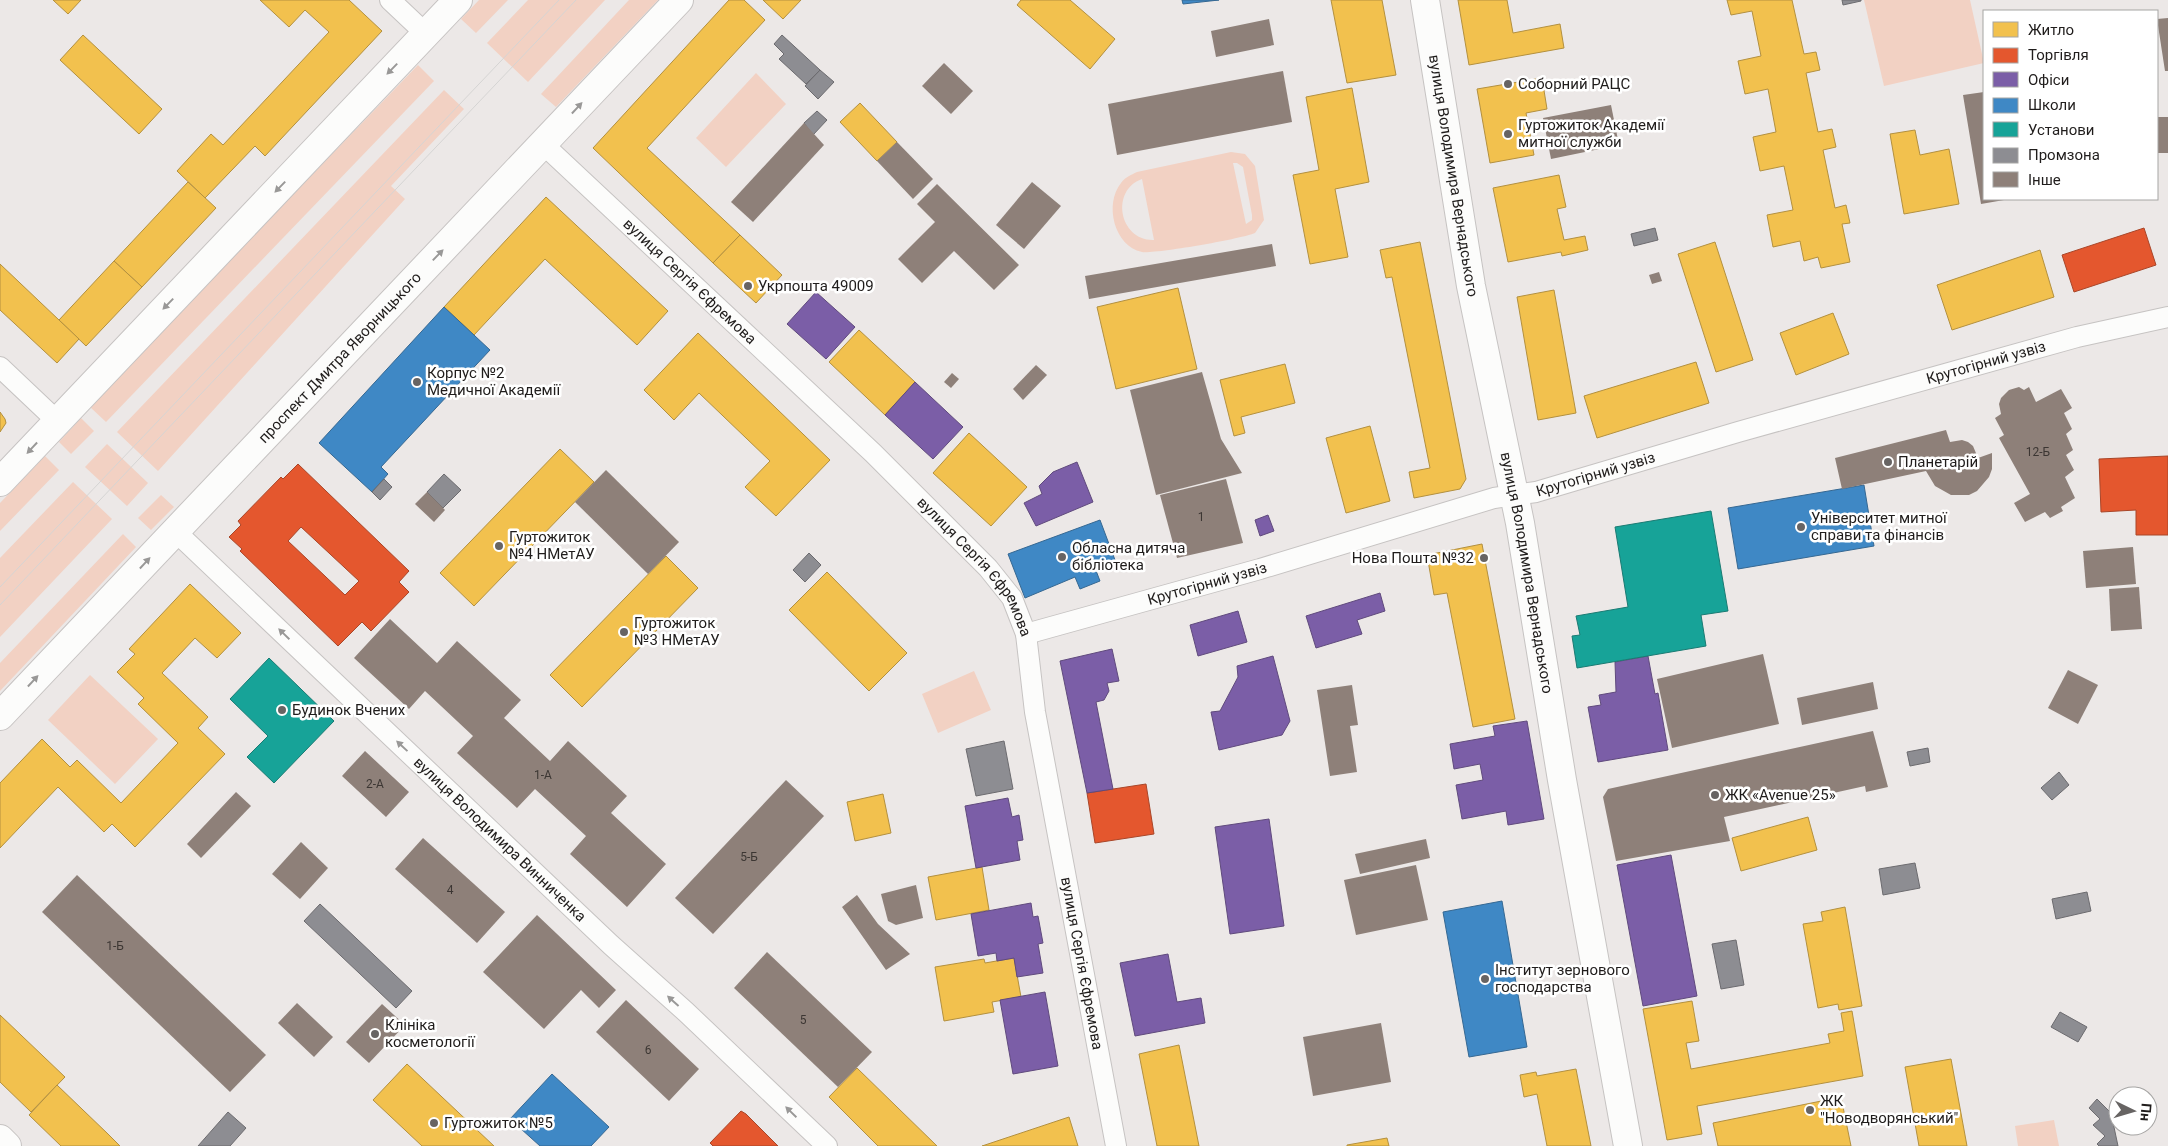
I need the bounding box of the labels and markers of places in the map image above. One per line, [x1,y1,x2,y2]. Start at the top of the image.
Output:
place label: Соборний РАЦС [1518,75,1630,93]
marker: Соборний РАЦС [1502,78,1514,90]
place label: Гуртожиток Академії митної служби [1518,116,1666,151]
marker: Гуртожиток Академії митної служби [1502,128,1514,140]
place label: Укрпошта 49009 [758,277,874,295]
marker: Укрпошта 49009 [742,280,754,292]
place label: Корпус №2 Медичної Академії [427,364,561,399]
marker: Корпус №2 Медичної Академії [411,376,423,388]
place label: Планетарій [1898,453,1978,471]
marker: Планетарій [1882,456,1894,468]
place label: Університет митної справи та фінансів [1811,509,1948,544]
marker: Університет митної справи та фінансів [1795,521,1807,533]
place label: Гуртожиток №4 НМетАУ [509,528,595,563]
place label: Обласна дитяча бібліотека [1072,539,1185,574]
marker: Гуртожиток №4 НМетАУ [493,540,505,552]
place label: Нова Пошта №32 [1352,549,1474,567]
marker: Обласна дитяча бібліотека [1056,551,1068,563]
marker: Нова Пошта №32 [1478,552,1490,564]
place label: Гуртожиток №3 НМетАУ [634,614,720,649]
marker: Гуртожиток №3 НМетАУ [618,626,630,638]
place label: Будинок Вчених [292,701,406,719]
marker: Будинок Вчених [276,704,288,716]
place label: ЖК «Avenue 25» [1725,786,1836,804]
marker: ЖК «Avenue 25» [1709,789,1721,801]
place label: Інститут зернового господарства [1495,961,1630,996]
marker: Інститут зернового господарства [1479,973,1491,985]
place label: Клініка косметології [385,1016,476,1051]
marker: Клініка косметології [369,1028,381,1040]
place label: ЖК "Новодворянський" [1820,1092,1959,1127]
marker: ЖК "Новодворянський" [1804,1104,1816,1116]
place label: Гуртожиток №5 [444,1114,553,1132]
marker: Гуртожиток №5 [428,1117,440,1129]

